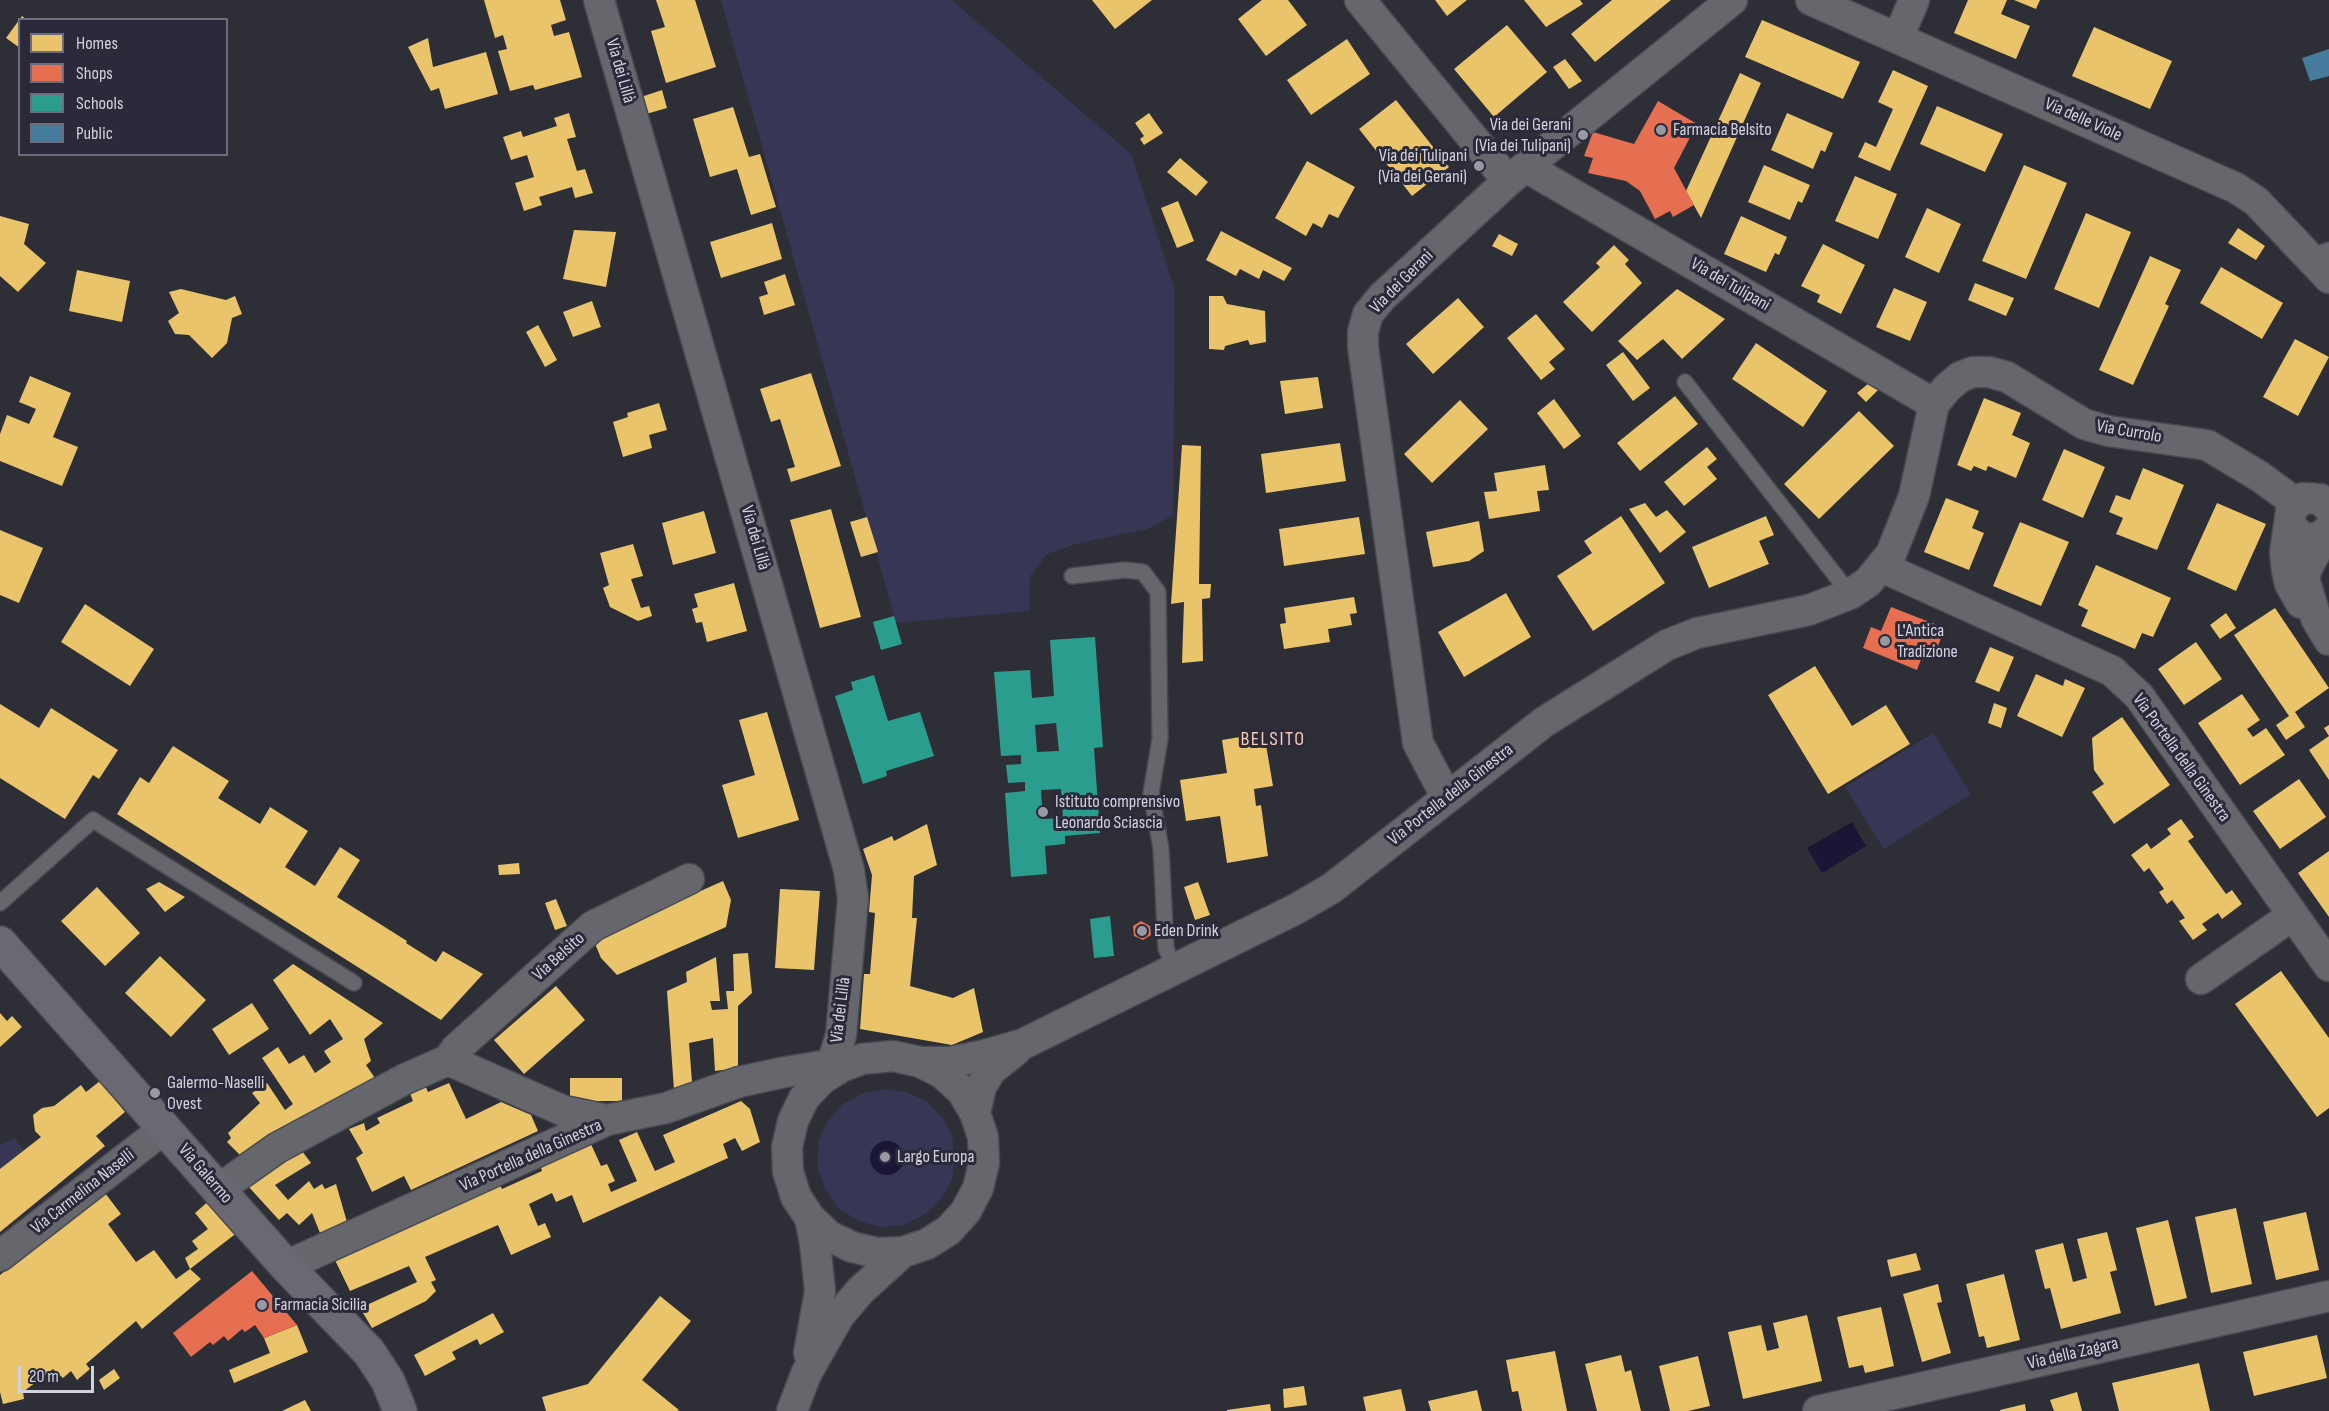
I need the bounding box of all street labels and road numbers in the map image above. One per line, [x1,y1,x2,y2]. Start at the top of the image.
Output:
street label: Via dei Lillà [601,36,639,106]
street label: Via delle Viole [2041,93,2125,147]
street label: Via dei Gerani [1366,246,1438,318]
street label: Via dei Tulipani [1686,254,1774,316]
street label: Via Currolo [2095,416,2163,448]
street label: Via dei Lillà [736,503,774,573]
street label: Via Portella della Ginestra [2127,690,2235,826]
street label: Via Portella della Ginestra [1384,739,1518,851]
street label: Via Belsito [529,928,589,986]
street label: Via dei Lillà [826,976,856,1044]
street label: Via Portella della Ginestra [457,1115,605,1197]
street label: Via Galermo [173,1140,237,1208]
street label: Via Carmelina Naselli [27,1145,139,1239]
street label: Via della Zagara [2026,1333,2120,1375]

